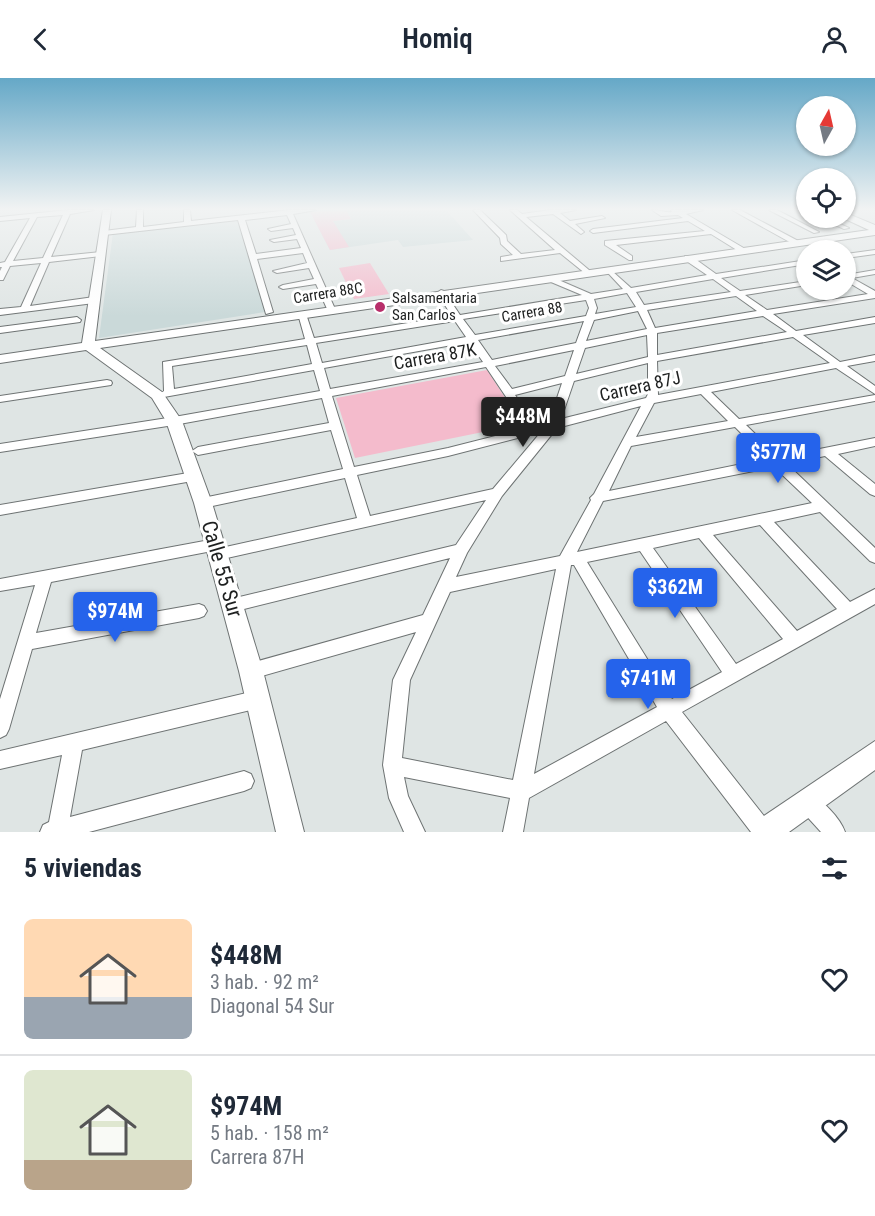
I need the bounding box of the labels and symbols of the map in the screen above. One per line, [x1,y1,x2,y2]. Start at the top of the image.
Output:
north arrow [796,96,856,156]
street label: Carrera 88C [292,279,364,307]
place label: Salsamentaria San Carlos [392,289,477,324]
street label: Carrera 88 [500,298,564,326]
marker: Salsamentaria San Carlos [373,300,387,314]
street label: Carrera 87K [392,338,478,374]
street label: Carrera 87J [597,366,683,406]
pin: $448M [481,397,565,448]
pin: $577M [736,433,820,484]
street label: Calle 55 Sur [197,518,247,620]
pin: $362M [633,568,717,619]
pin: $974M [73,592,157,643]
pin: $741M [606,659,690,710]

